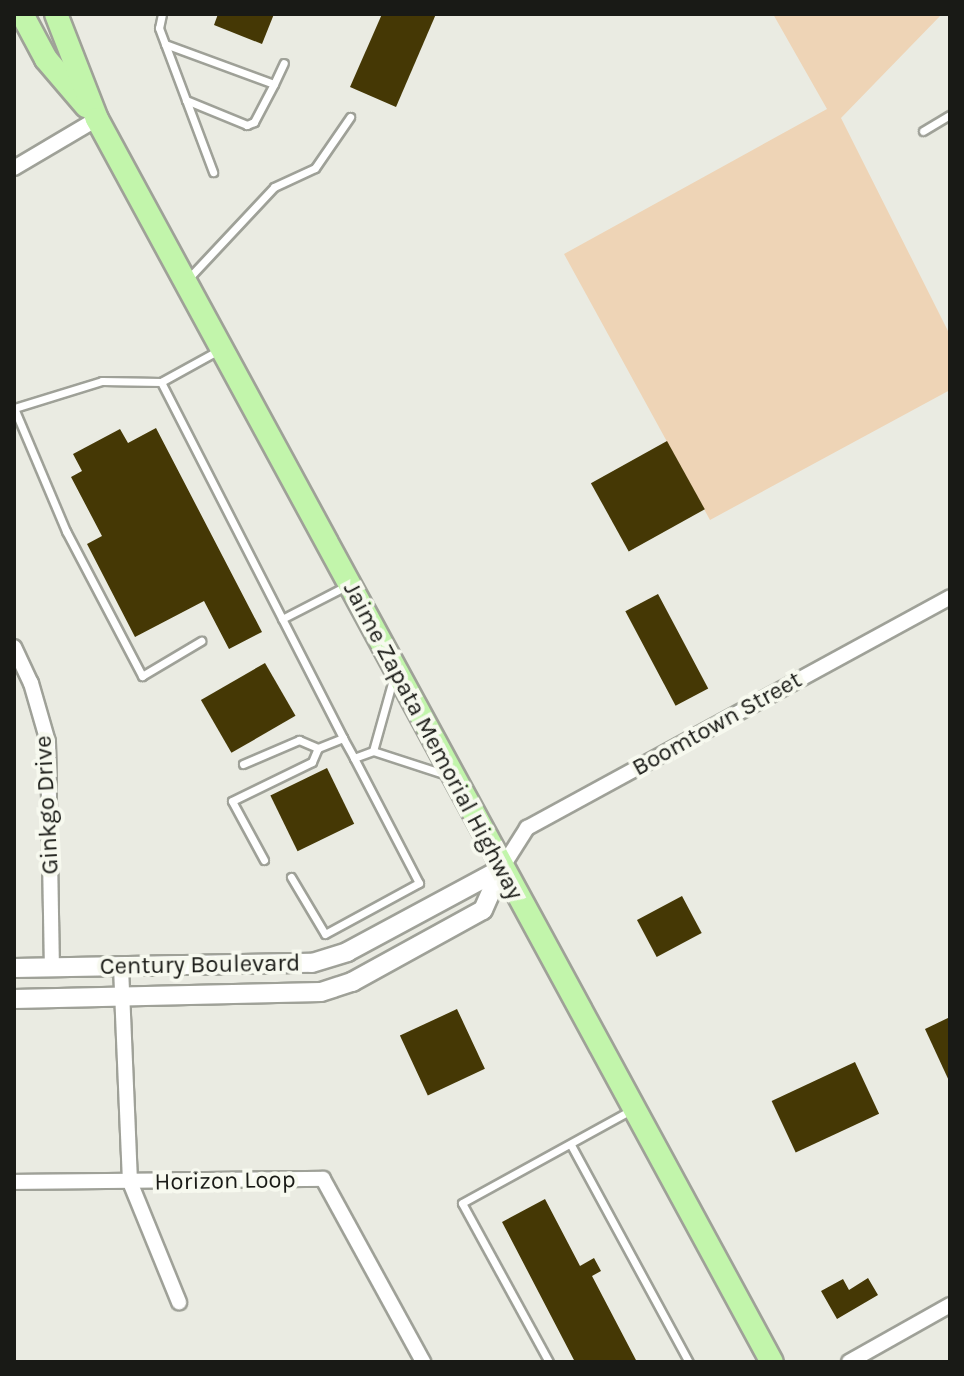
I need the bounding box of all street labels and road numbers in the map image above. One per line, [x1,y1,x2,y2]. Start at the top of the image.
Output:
street label: Jaime Zapata Memorial Highway [337,577,529,905]
street label: Boomtown Street [627,666,807,782]
street label: Ginkgo Drive [29,735,65,875]
street label: Century Boulevard [100,949,300,981]
street label: Horizon Loop [154,1165,296,1197]

